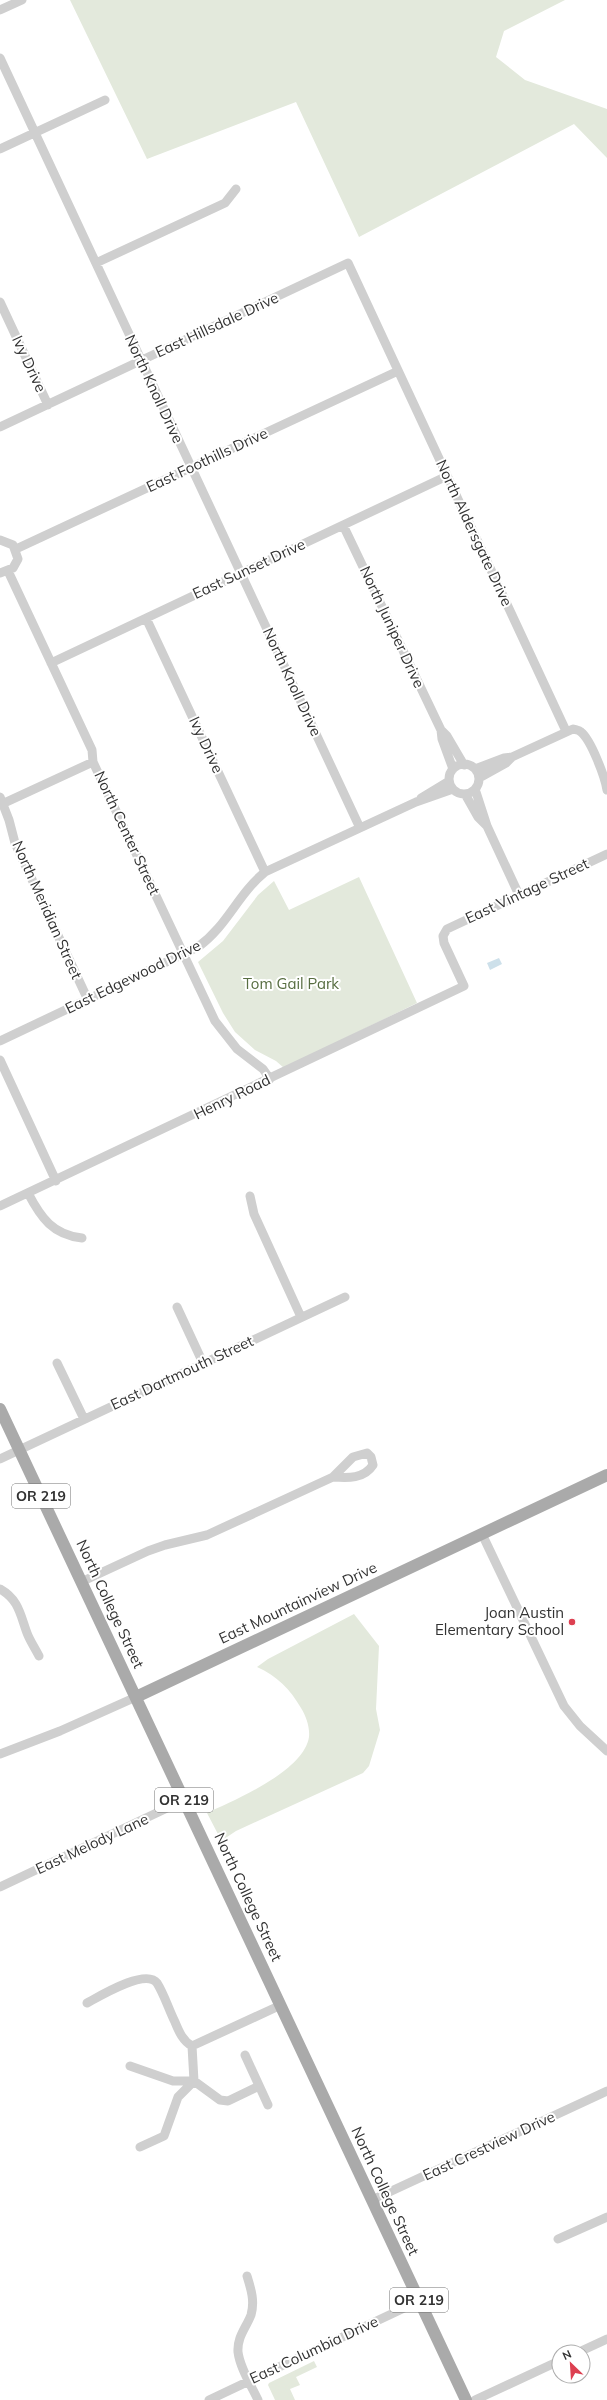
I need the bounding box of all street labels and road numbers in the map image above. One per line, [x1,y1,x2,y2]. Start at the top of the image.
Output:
street label: East Hillsdale Drive [152,288,281,361]
street label: North Knoll Drive [121,331,188,446]
street label: Ivy Drive [8,333,51,395]
street label: East Foothills Drive [143,423,271,496]
street label: North Aldersgate Drive [432,456,517,609]
street label: East Sunset Drive [189,534,308,603]
street label: North Juniper Drive [356,563,429,691]
street label: North Knoll Drive [259,624,326,739]
street label: Ivy Drive [185,714,228,776]
street label: North Center Street [90,768,164,898]
street label: North Meridian Street [8,838,87,982]
street label: East Vintage Street [462,854,591,927]
street label: East Edgewood Drive [62,936,204,1018]
street label: Henry Road [190,1070,273,1123]
street label: East Dartmouth Street [107,1331,256,1414]
road number: OR 219 [12,1484,70,1508]
street label: North College Street [72,1536,149,1671]
street label: East Mountainview Drive [216,1557,380,1648]
road number: OR 219 [155,1788,213,1812]
street label: East Melody Lane [32,1809,151,1878]
street label: North College Street [210,1829,287,1964]
street label: East Crestview Drive [420,2107,558,2184]
street label: North College Street [347,2123,424,2258]
road number: OR 219 [390,2288,448,2312]
street label: East Columbia Drive [246,2311,381,2388]

